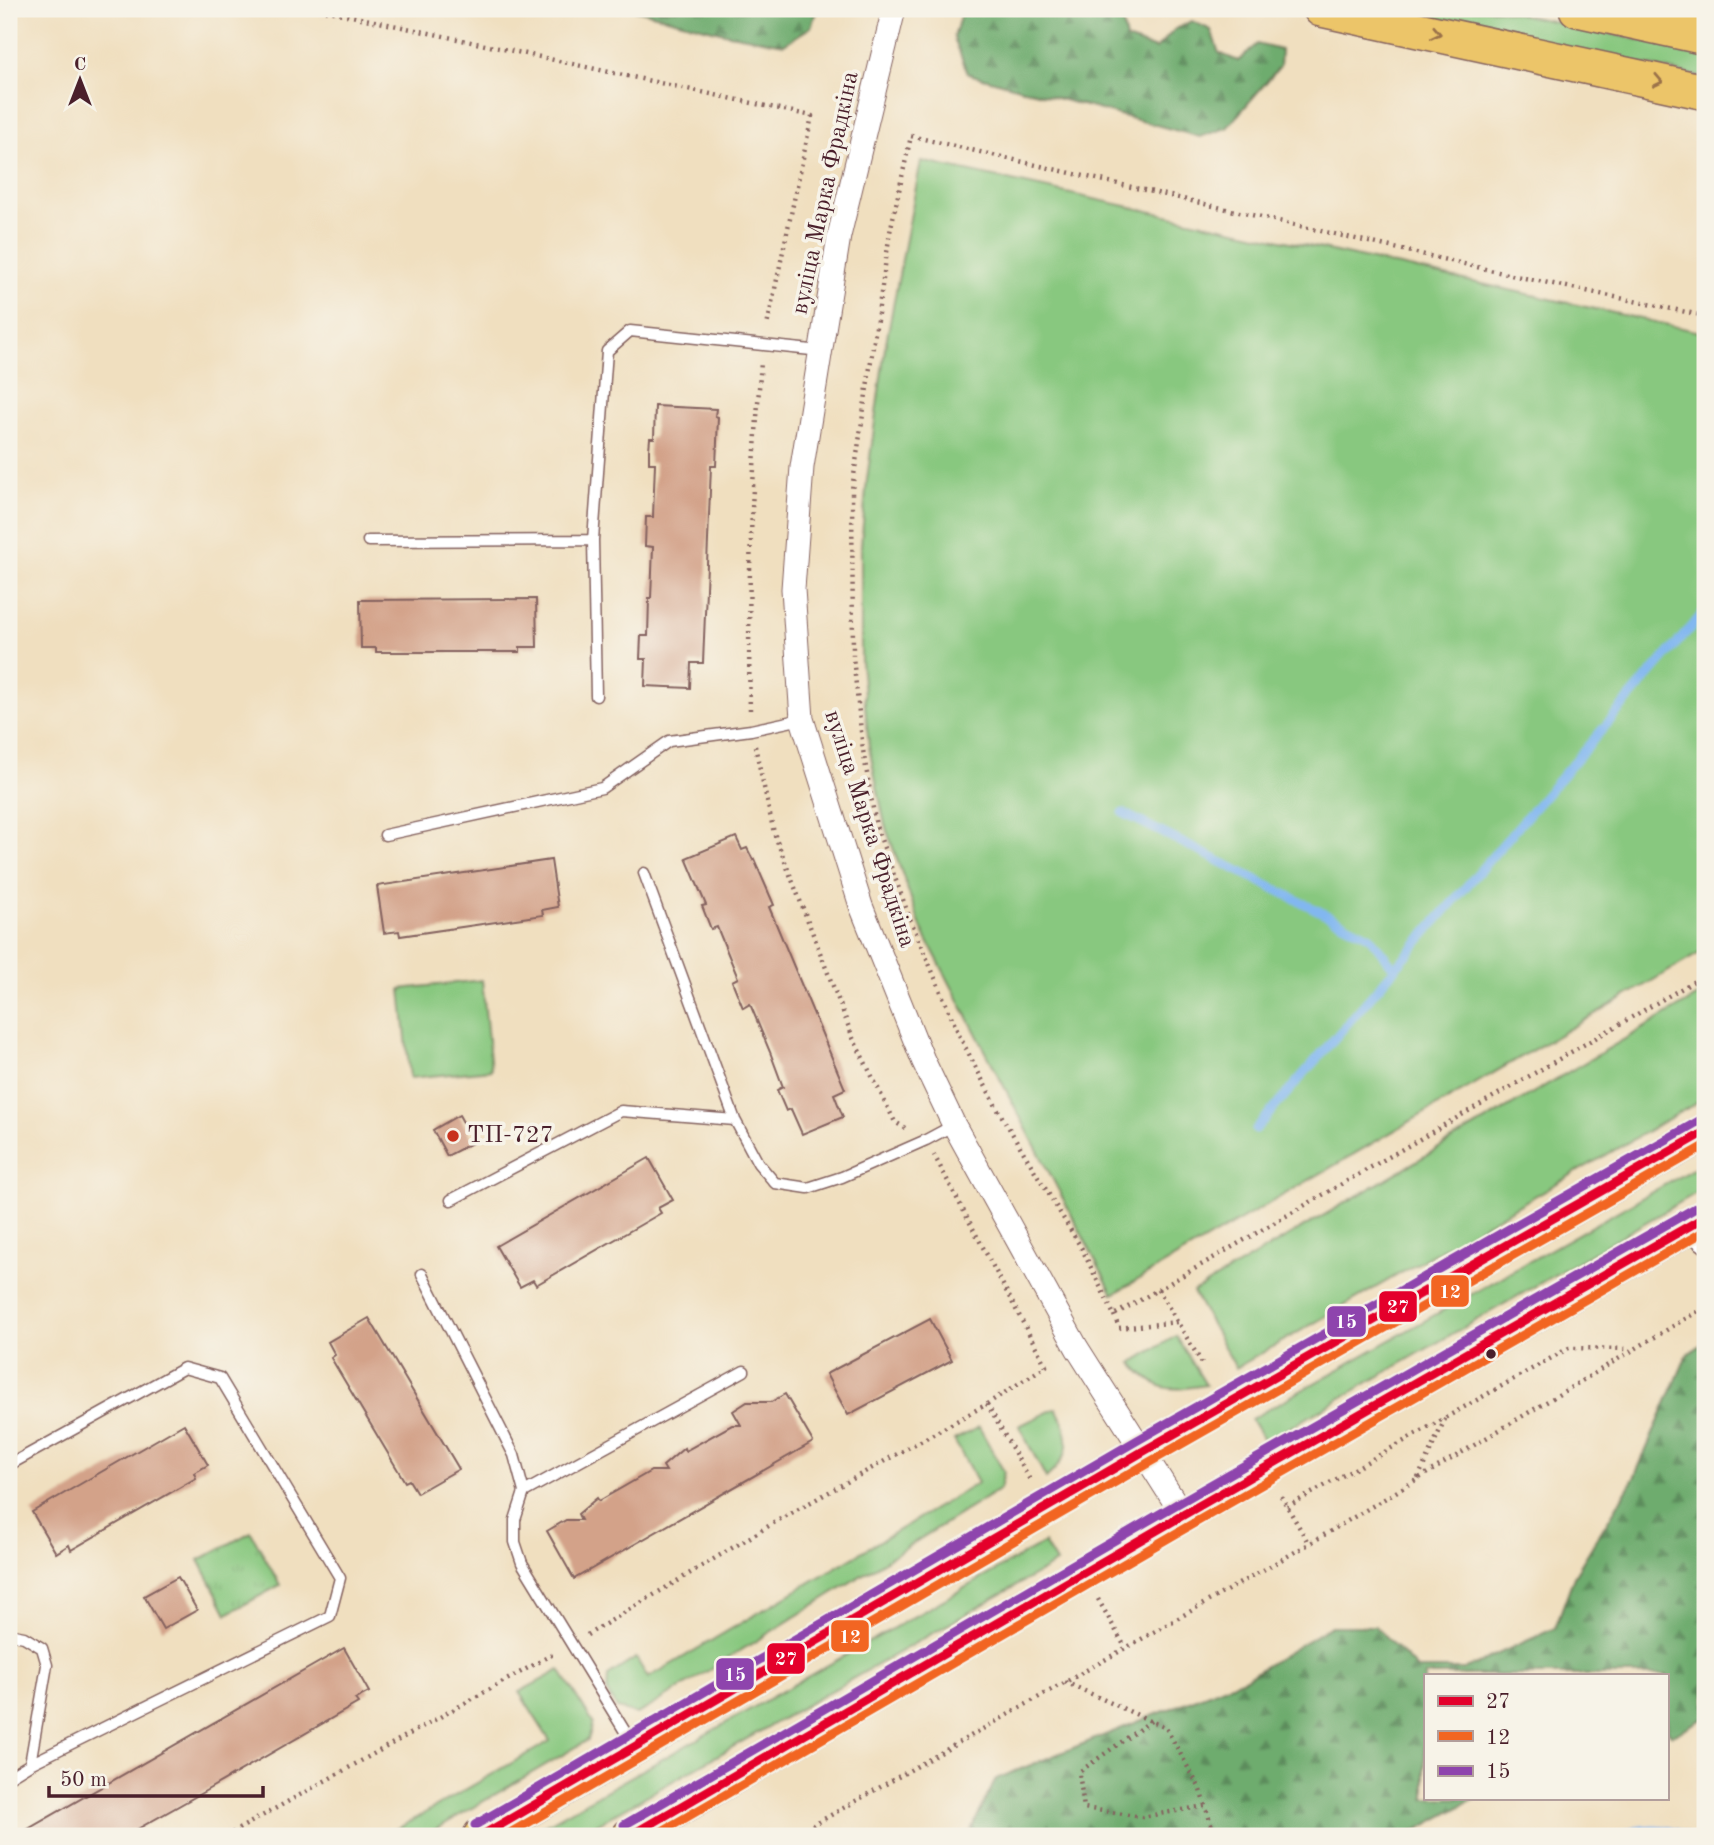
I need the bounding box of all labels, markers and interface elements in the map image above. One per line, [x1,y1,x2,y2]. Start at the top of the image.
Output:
one-way arrow [1430,25,1442,40]
north arrow [46,46,116,116]
text: С [74,56,86,75]
street label: вуліца Марка Фрадкіна [788,69,864,317]
one-way arrow [1652,73,1664,88]
street label: вуліца Марка Фрадкіна [819,707,919,951]
place label: ТП-727 [467,1124,554,1148]
marker: ТП-727 [445,1128,461,1144]
line badge: 12 [1430,1274,1470,1308]
text: 12 [1439,1284,1461,1303]
line badge: 27 [1378,1290,1418,1323]
text: 27 [1387,1299,1409,1318]
line badge: 15 [1326,1305,1367,1338]
text: 15 [1335,1314,1357,1333]
unlabelled marker [1484,1347,1498,1361]
line badge: 12 [830,1619,870,1653]
text: 12 [839,1629,861,1648]
line badge: 27 [766,1642,806,1675]
text: 27 [775,1651,797,1670]
line badge: 15 [715,1657,755,1691]
text: 15 [724,1667,746,1686]
legend [1424,1674,1668,1800]
text: 27 [1486,1692,1510,1713]
text: 12 [1486,1728,1510,1749]
scale bar [49,1754,262,1798]
text: 15 [1486,1762,1510,1783]
text: 50 m [60,1770,107,1791]

